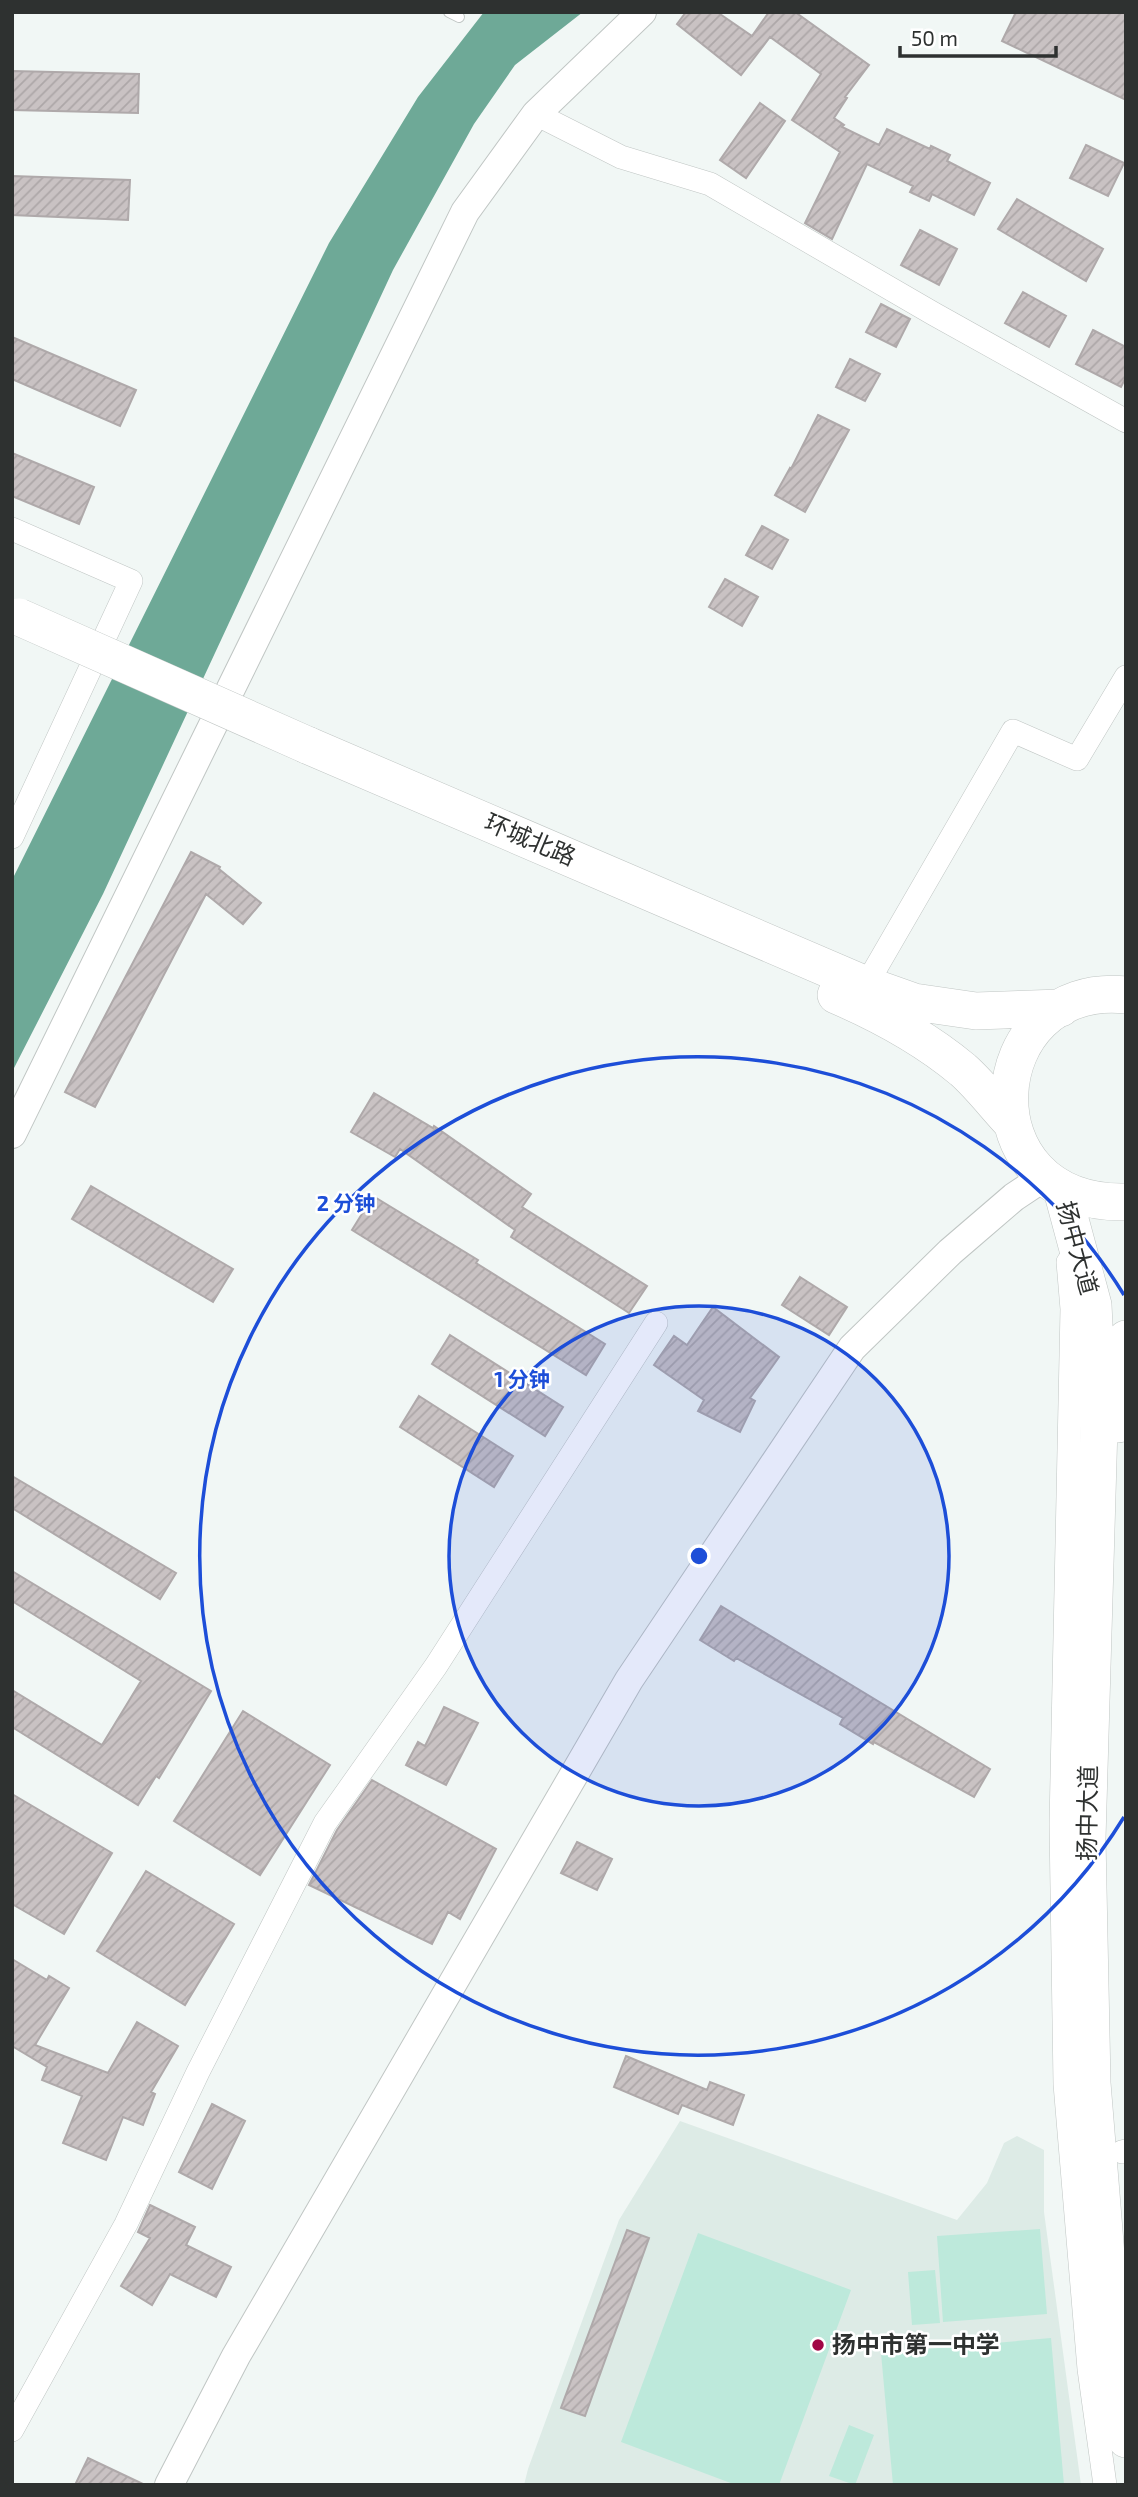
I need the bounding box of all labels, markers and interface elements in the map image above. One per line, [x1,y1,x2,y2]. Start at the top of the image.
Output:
scale bar [900,14,1056,58]
text: 50 m [911,25,958,50]
street label: 环城北路 [481,807,580,871]
text: 2 分钟 [317,1190,375,1215]
street label: 扬中大道 [1052,1197,1105,1298]
text: 1 分钟 [494,1366,550,1391]
centre of rings [687,1544,711,1568]
street label: 扬中大道 [1071,1765,1102,1861]
place label: 扬中市第一中学 [832,2329,1000,2358]
marker: 扬中市第一中学 [810,2337,826,2353]

